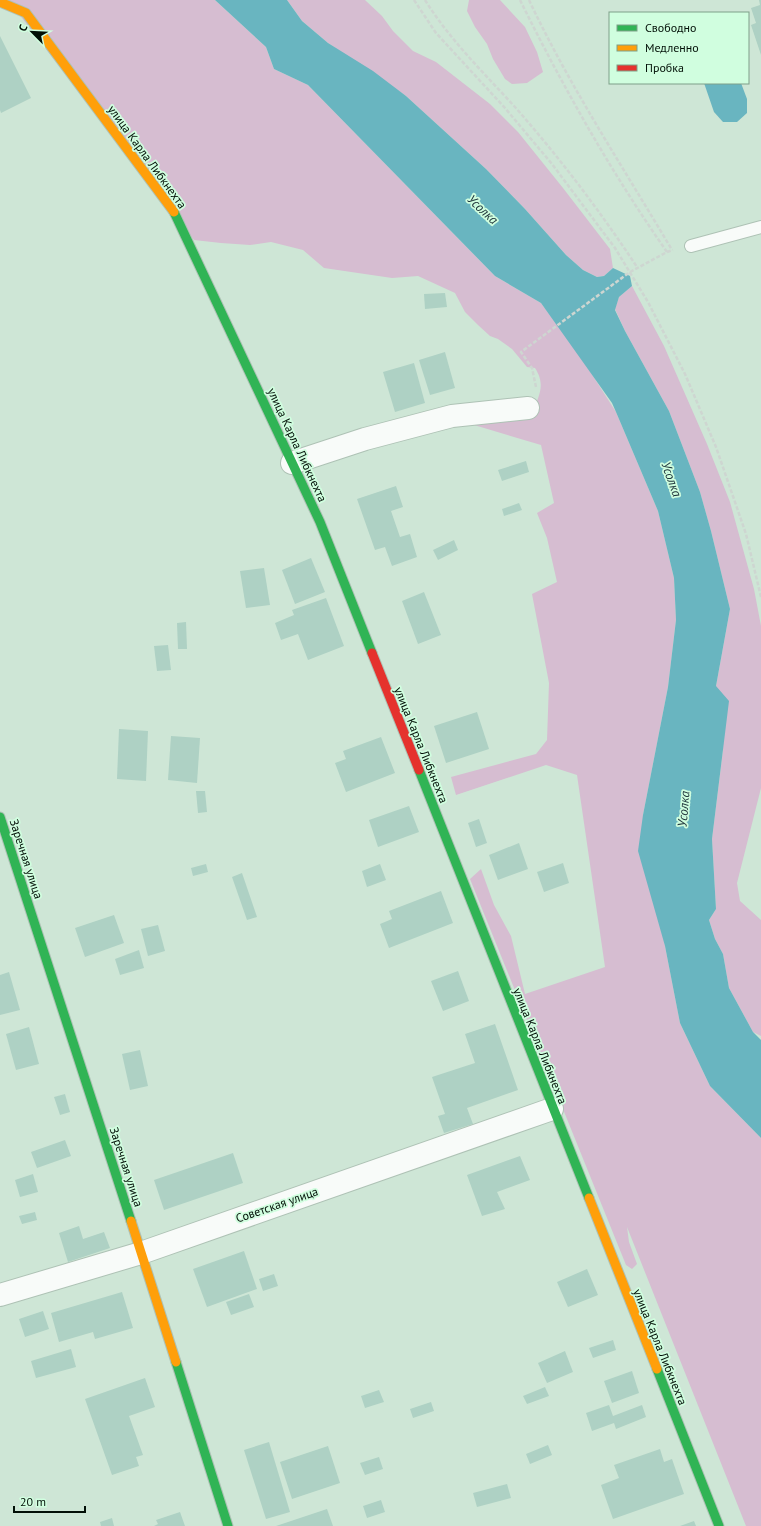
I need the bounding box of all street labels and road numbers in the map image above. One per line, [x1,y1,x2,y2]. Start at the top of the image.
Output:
street label: улица Карла Либкнехта [105,102,190,211]
street label: улица Карла Либкнехта [264,385,330,504]
street label: улица Карла Либкнехта [391,685,452,805]
street label: Заречная улица [7,817,46,901]
street label: улица Карла Либкнехта [510,986,571,1106]
street label: Заречная улица [107,1125,146,1209]
street label: Советская улица [234,1183,320,1226]
street label: улица Карла Либкнехта [630,1287,691,1407]

